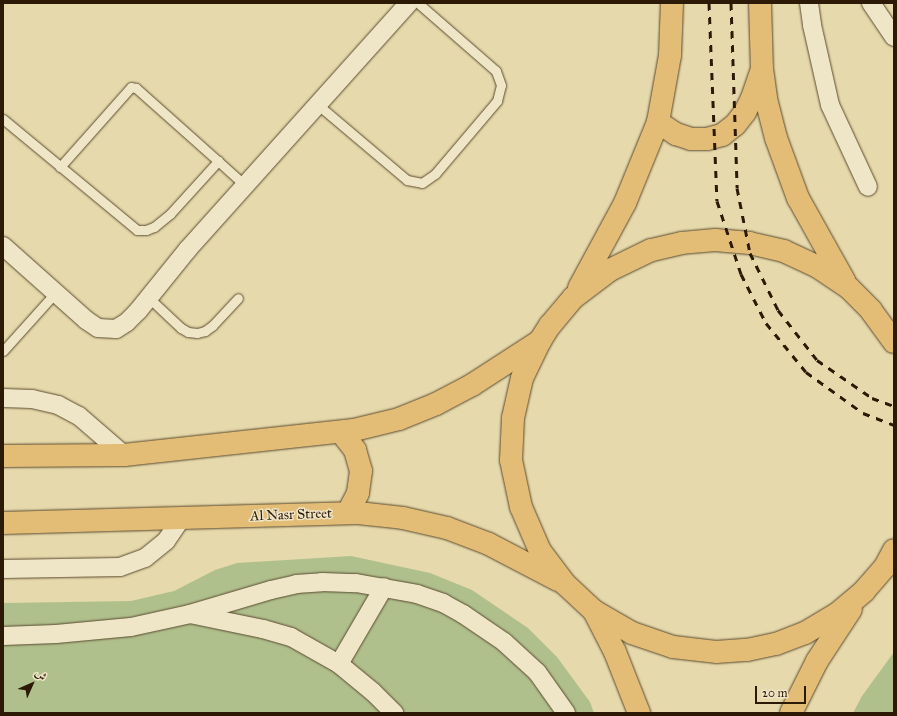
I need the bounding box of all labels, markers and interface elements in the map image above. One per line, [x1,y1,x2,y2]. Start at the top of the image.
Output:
street label: Al Nasr Street [250,505,332,525]
north arrow [12,664,52,704]
text: ش [32,667,49,684]
scale bar [757,678,808,704]
text: 20 m [762,686,788,700]

